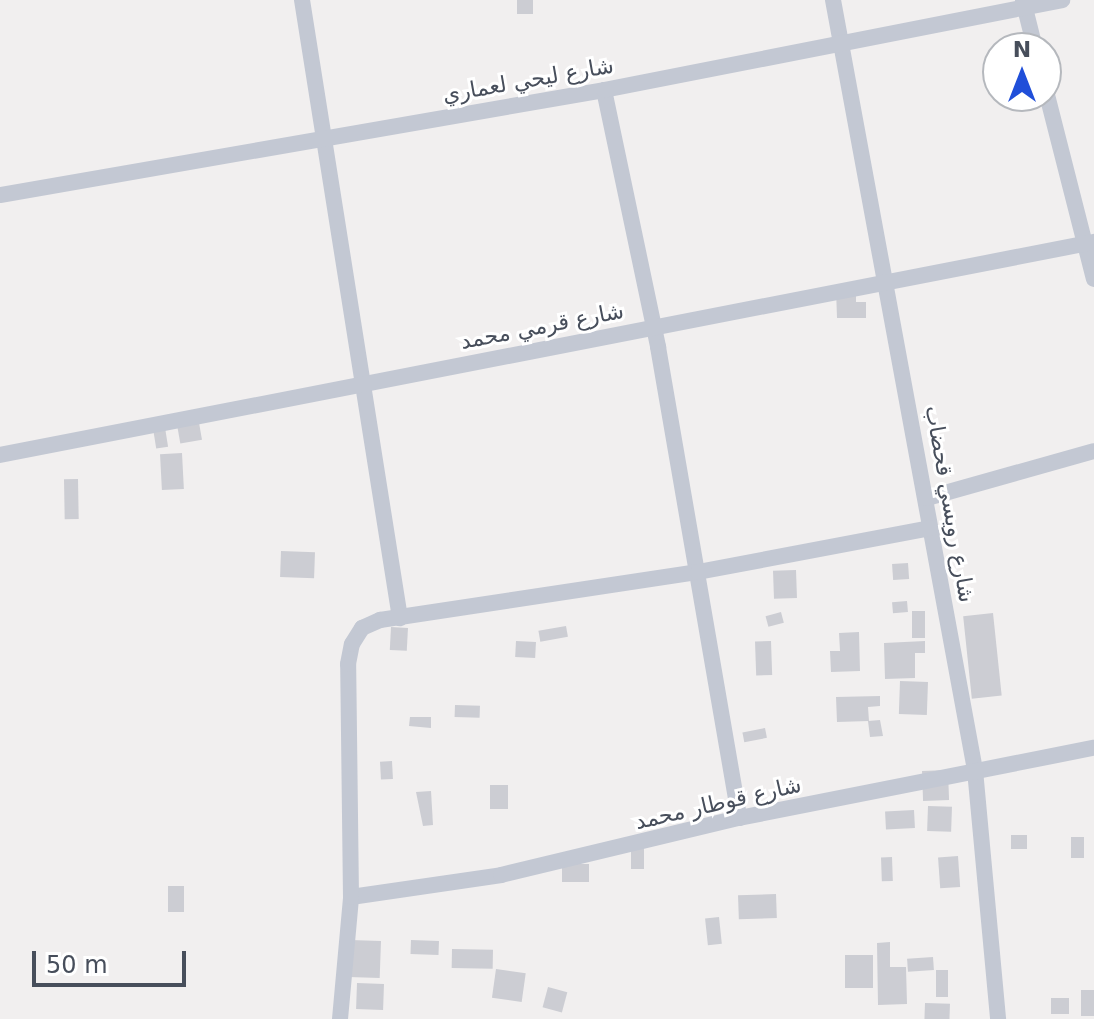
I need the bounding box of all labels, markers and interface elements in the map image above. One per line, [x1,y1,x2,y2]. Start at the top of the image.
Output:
north arrow [982,32,1062,112]
text: N [1013,37,1031,62]
street label: شارع ليحي لعماري [440,52,616,108]
street label: شارع قرمي محمد [458,297,626,355]
street label: شارع رويسي قحضاب [920,404,980,604]
street label: شارع قوطار محمد [632,771,804,835]
scale bar [36,935,190,985]
text: 50 m [46,951,108,979]

